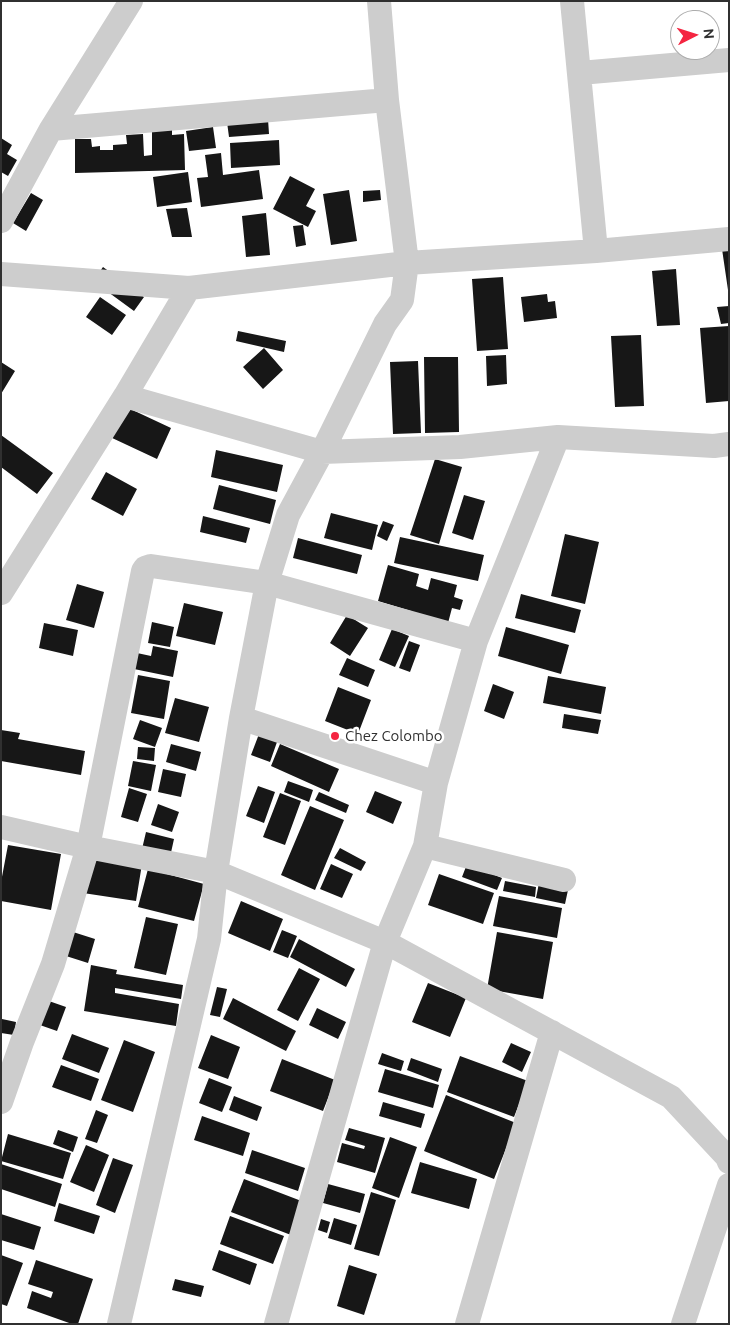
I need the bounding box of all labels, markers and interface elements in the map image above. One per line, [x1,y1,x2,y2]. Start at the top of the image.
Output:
north arrow [670,10,720,60]
text: N [701,28,717,40]
place label: Chez Colombo [345,727,443,745]
marker: Chez Colombo [329,730,341,742]

